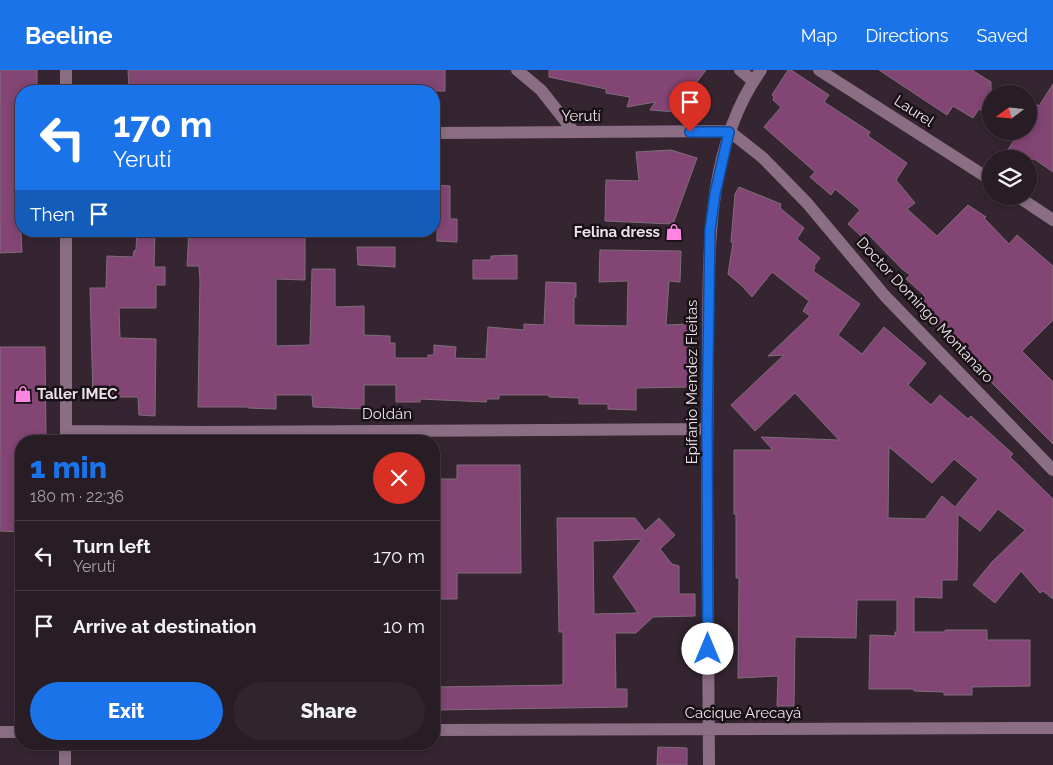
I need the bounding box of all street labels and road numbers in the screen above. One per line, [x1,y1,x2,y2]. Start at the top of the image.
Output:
street label: Laurel [891,92,938,131]
street label: Yerutí [561,107,602,125]
street label: Doctor Domingo Montanaro [853,233,997,387]
street label: Epifanio Mendez Fleitas [683,300,701,464]
street label: Doldán [362,405,412,423]
street label: Cacique Arecayá [685,704,801,722]

